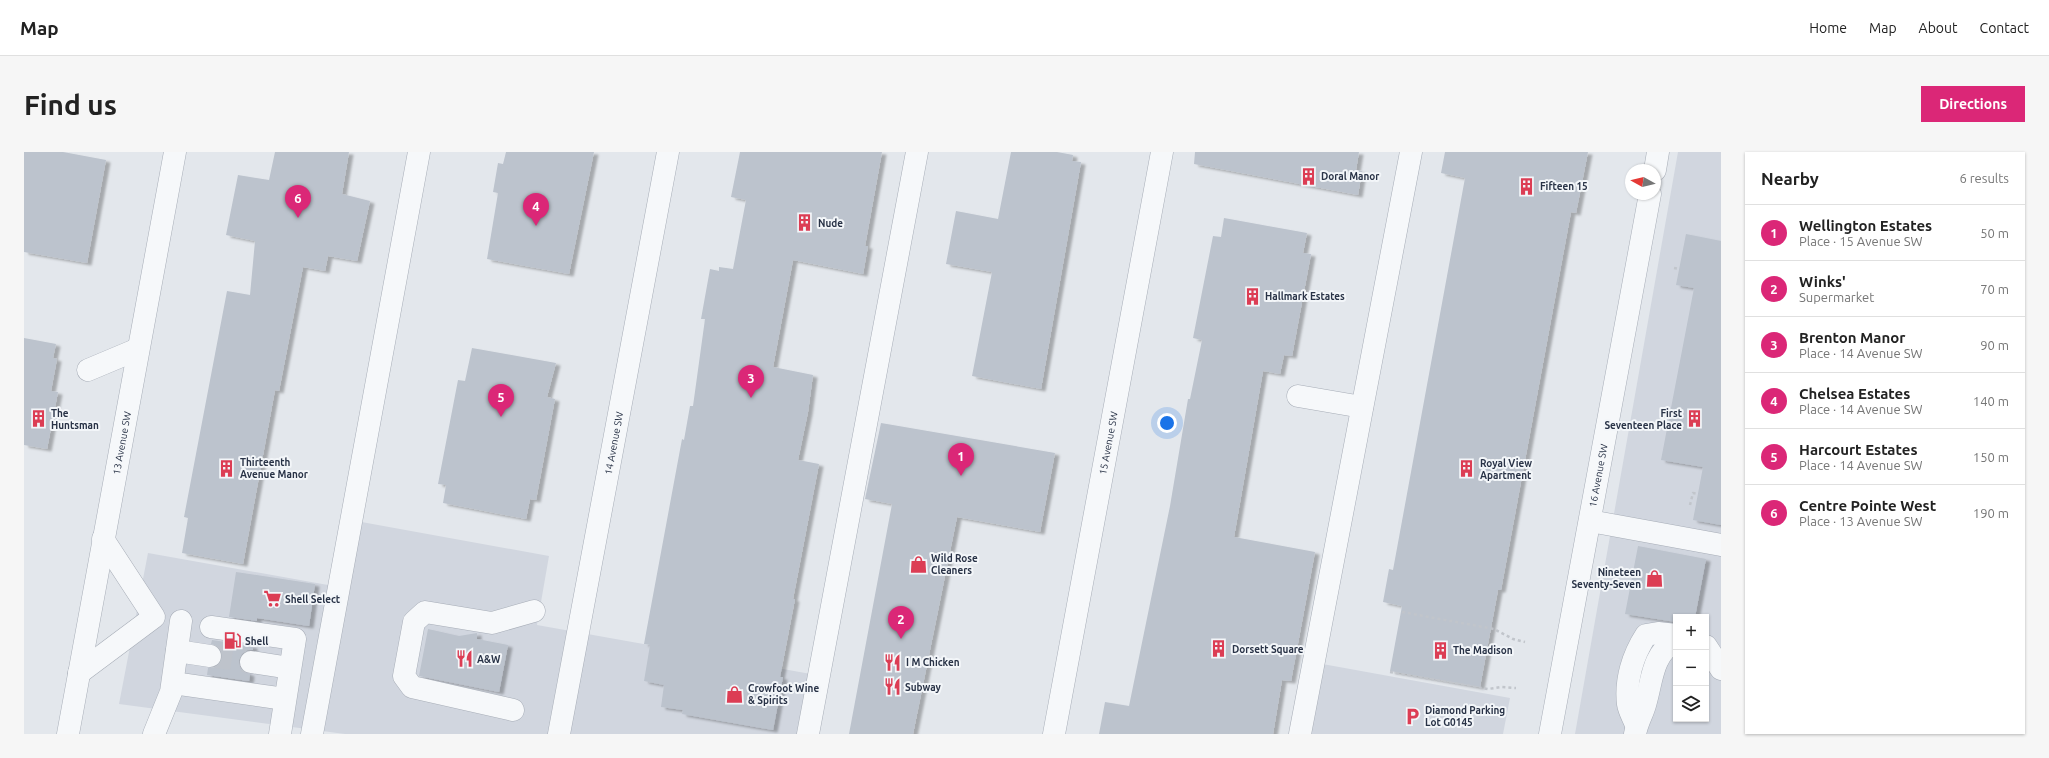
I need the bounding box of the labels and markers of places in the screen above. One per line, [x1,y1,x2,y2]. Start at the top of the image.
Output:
building icon: Doral Manor [1298,166,1318,186]
place label: Doral Manor [1321,171,1380,182]
building icon: Fifteen 15 [1517,176,1537,196]
place label: Fifteen 15 [1540,181,1588,192]
pin: 6 [285,185,311,218]
pin: 4 [523,193,549,226]
building icon: Nude [795,213,815,233]
place label: Nude [818,218,843,229]
building icon: Hallmark Estates [1242,286,1262,306]
place label: Hallmark Estates [1265,291,1345,302]
pin: 3 [738,365,764,398]
pin: 5 [488,384,514,417]
place label: The Huntsman [51,408,99,431]
place label: First Seventeen Place [1604,408,1683,431]
building icon: The Huntsman [28,409,48,429]
building icon: First Seventeen Place [1685,409,1705,429]
pin: 1 [948,443,974,476]
place label: Thirteenth Avenue Manor [240,457,309,480]
building icon: Thirteenth Avenue Manor [217,458,237,478]
place label: Royal View Apartment [1480,458,1532,481]
building icon: Royal View Apartment [1457,459,1477,479]
place label: Wild Rose Cleaners [931,553,978,576]
shop icon: Wild Rose Cleaners [908,554,928,574]
place label: Nineteen Seventy-Seven [1571,567,1641,590]
shop icon: Nineteen Seventy-Seven [1644,568,1664,588]
supermarket icon: Shell Select [262,589,282,609]
place label: Shell Select [285,594,341,605]
pin: 2 [888,606,914,639]
fuel station icon: Shell [222,631,242,651]
place label: Shell [245,636,268,647]
building icon: Dorsett Square [1209,639,1229,659]
building icon: The Madison [1430,640,1450,660]
place label: Dorsett Square [1232,644,1304,655]
place label: The Madison [1453,645,1513,656]
restaurant icon: A&W [454,649,474,669]
restaurant icon: I M Chicken [883,652,903,672]
place label: A&W [477,654,501,665]
place label: I M Chicken [906,657,960,668]
restaurant icon: Subway [882,677,902,697]
place label: Subway [905,682,942,693]
place label: Crowfoot Wine & Spirits [748,683,819,706]
shop icon: Crowfoot Wine & Spirits [725,684,745,704]
place label: Diamond Parking Lot G0145 [1425,705,1505,728]
parking icon: Diamond Parking Lot G0145 [1402,706,1422,726]

